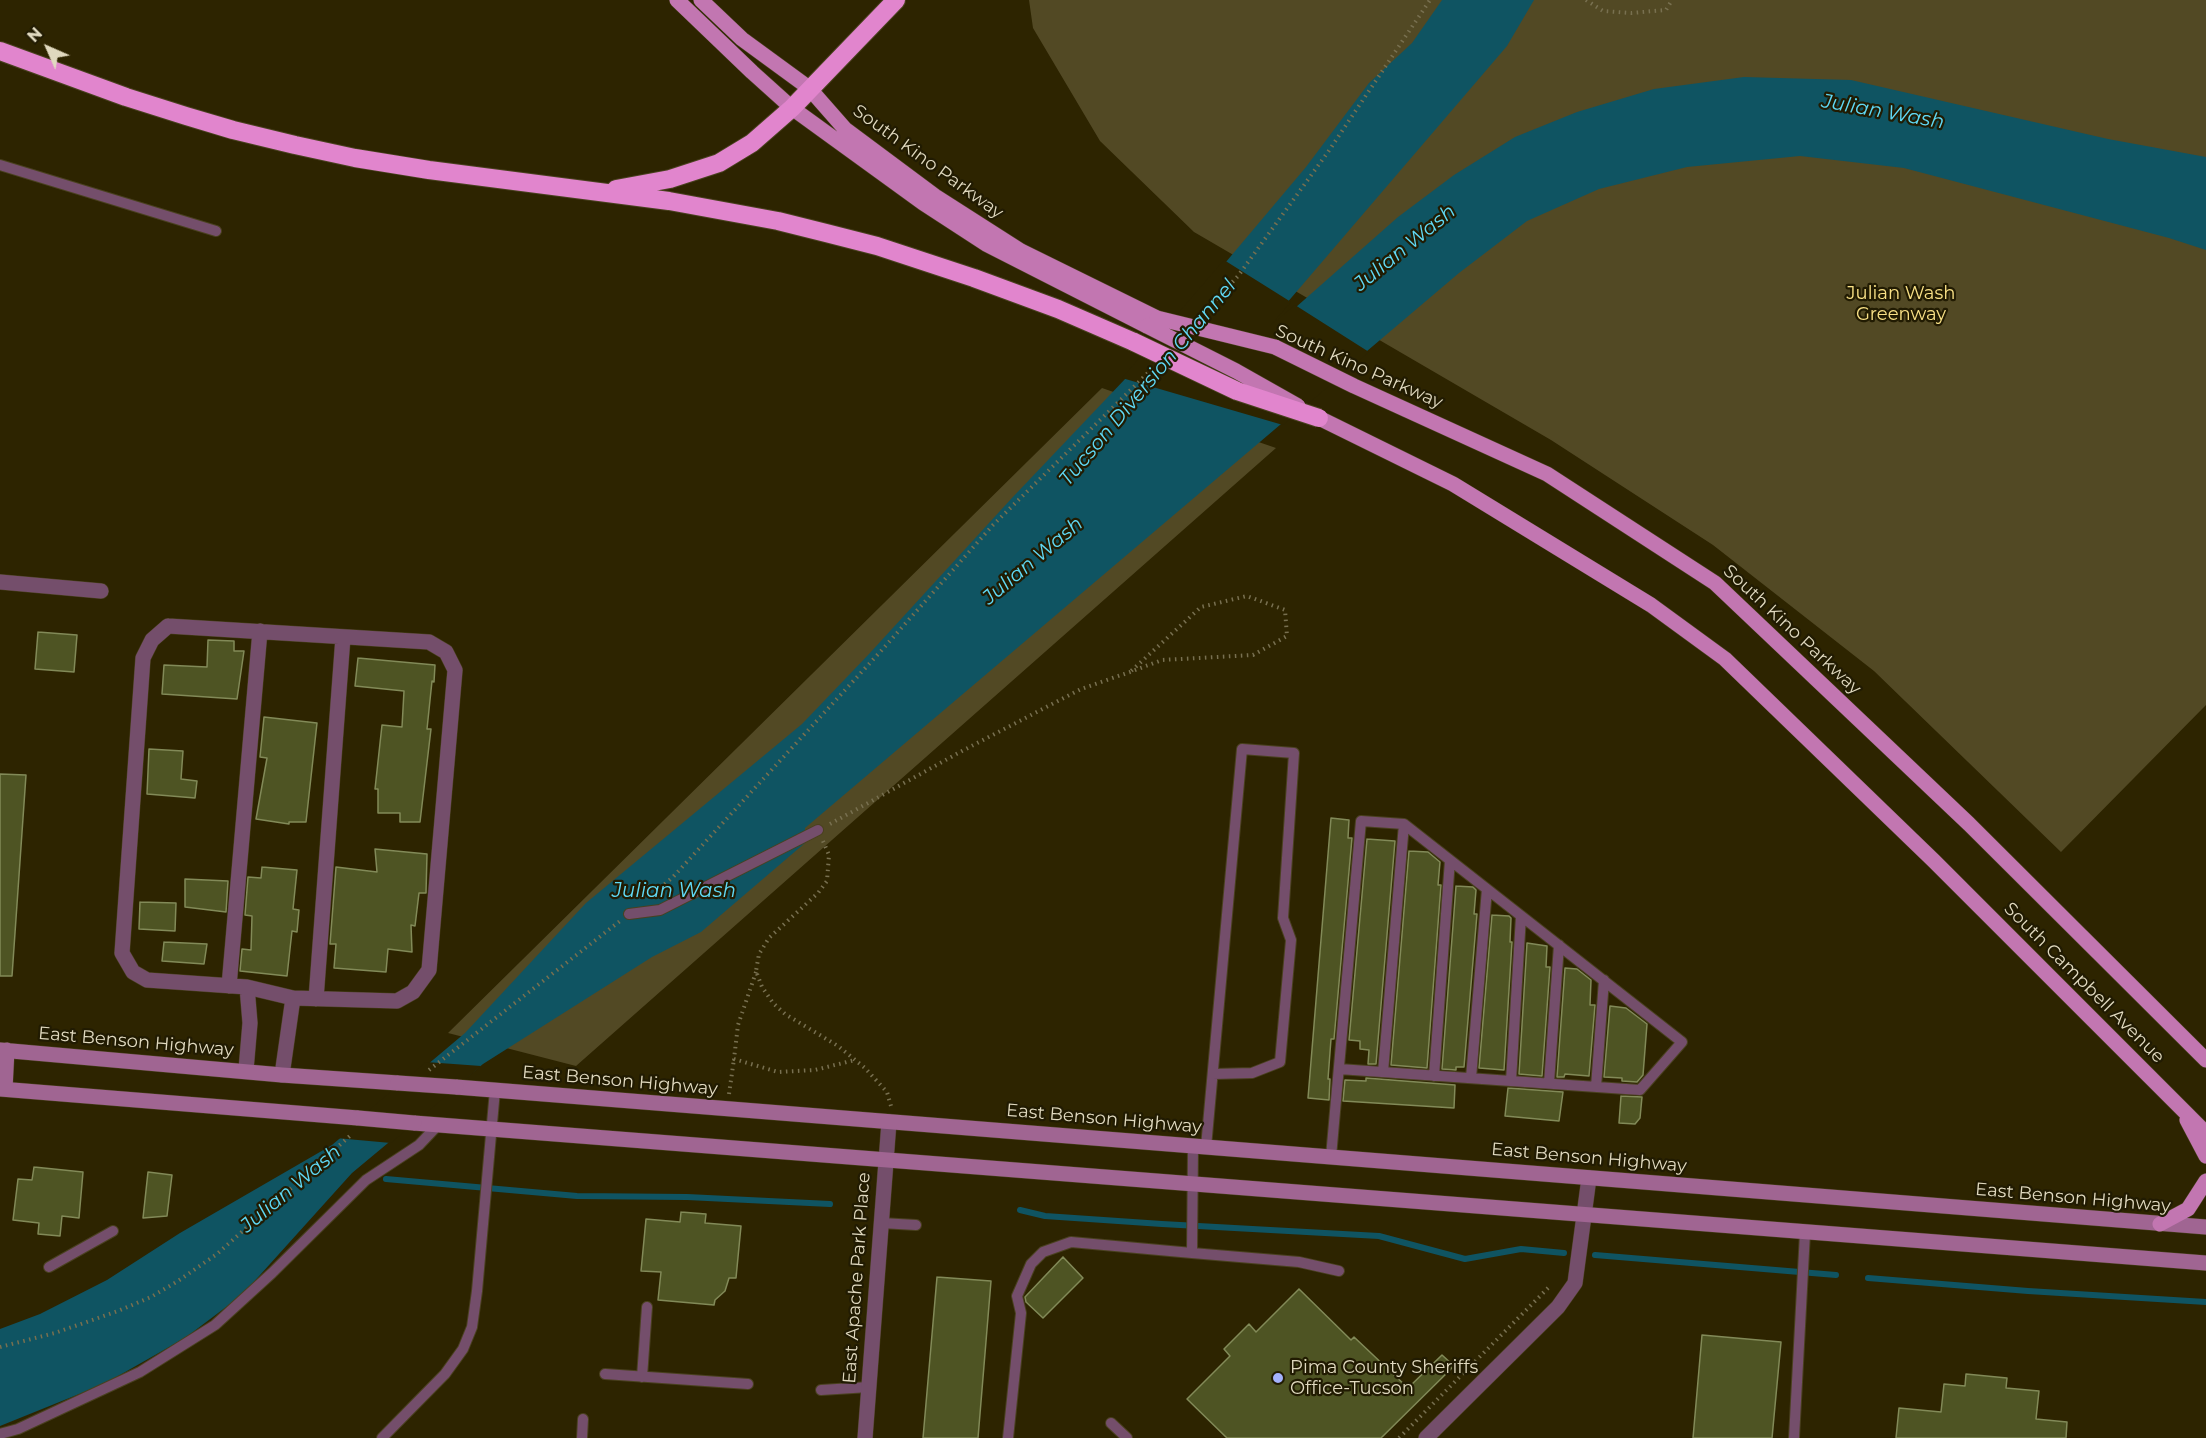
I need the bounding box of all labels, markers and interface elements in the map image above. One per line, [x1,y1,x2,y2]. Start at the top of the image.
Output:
north arrow [18,18,78,78]
text: N [24,24,46,46]
water label: Julian Wash [1820,89,1946,135]
street label: South Kino Parkway [849,100,1007,224]
water label: Julian Wash [1349,200,1461,296]
water label: Tucson Diversion Channel [1055,275,1241,491]
park label: Julian Wash Greenway [1847,283,1955,326]
street label: South Kino Parkway [1272,320,1446,414]
water label: Julian Wash [978,512,1088,610]
street label: South Kino Parkway [1719,561,1865,699]
water label: Julian Wash [612,879,736,903]
street label: South Campbell Avenue [1999,898,2169,1068]
street label: East Benson Highway [37,1023,235,1061]
street label: East Benson Highway [521,1062,719,1100]
street label: East Benson Highway [1005,1100,1203,1138]
street label: East Benson Highway [1490,1139,1688,1177]
water label: Julian Wash [236,1140,346,1238]
street label: East Apache Park Place [839,1172,875,1384]
street label: East Benson Highway [1974,1179,2172,1217]
place label: Pima County Sheriffs Office-Tucson [1290,1357,1478,1400]
marker: Pima County Sheriffs Office-Tucson [1271,1371,1285,1385]

